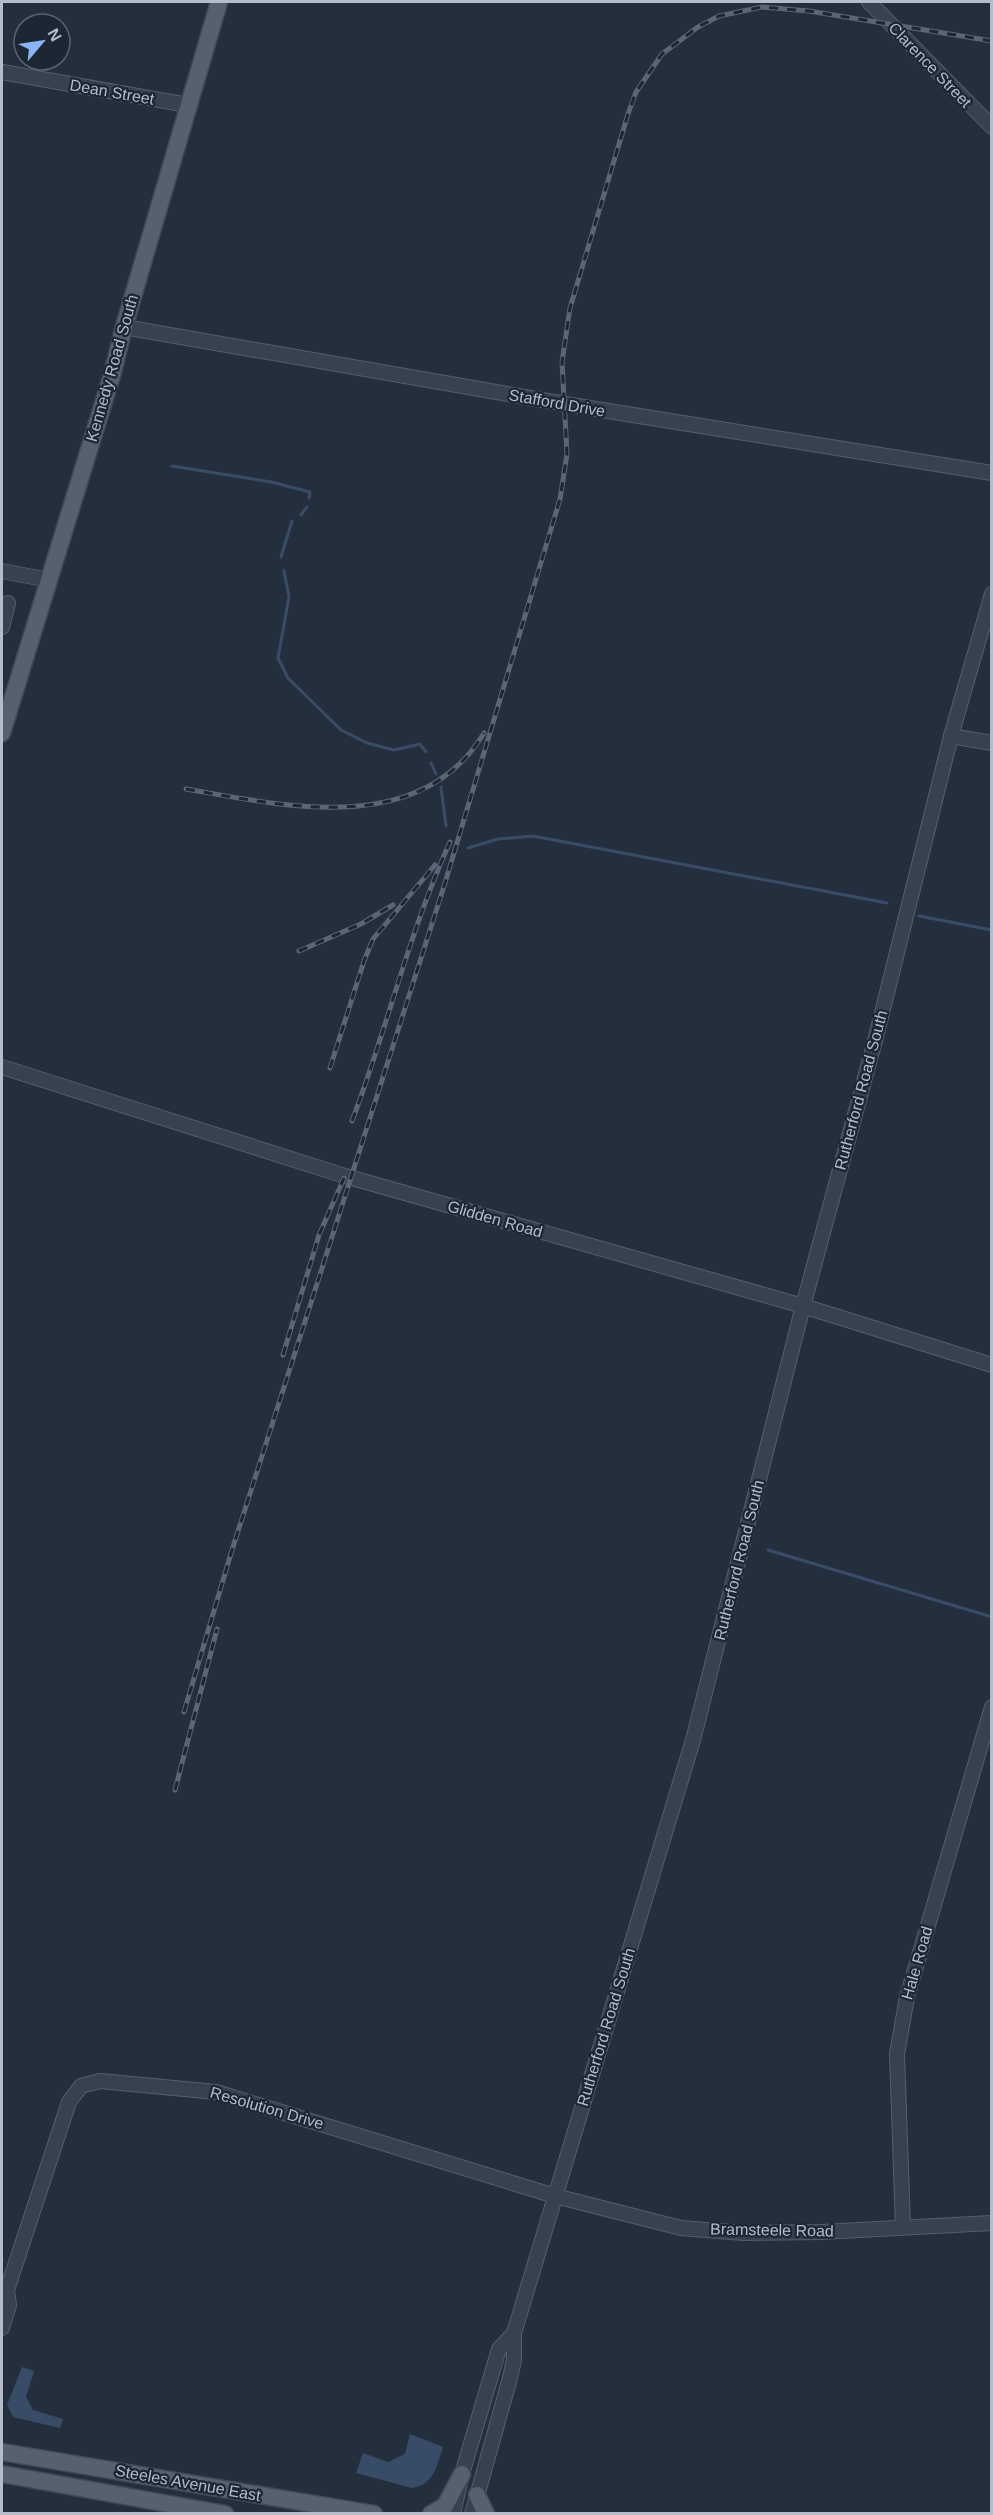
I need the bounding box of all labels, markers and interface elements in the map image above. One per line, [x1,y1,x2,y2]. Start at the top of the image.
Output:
north arrow [12,12,72,72]
street label: Clarence Street [885,19,975,111]
text: N [44,26,65,44]
street label: Dean Street [68,76,156,108]
street label: Kennedy Road South [83,293,141,443]
street label: Stafford Drive [507,386,607,420]
street label: Rutherford Road South [831,1008,891,1172]
street label: Glidden Road [446,1197,544,1241]
street label: Rutherford Road South [711,1478,767,1642]
street label: Hale Road [898,1924,936,2002]
street label: Rutherford Road South [574,1946,638,2108]
street label: Resolution Drive [208,2084,326,2132]
street label: Bramsteele Road [710,2220,834,2240]
street label: Steeles Avenue East [114,2462,263,2504]

